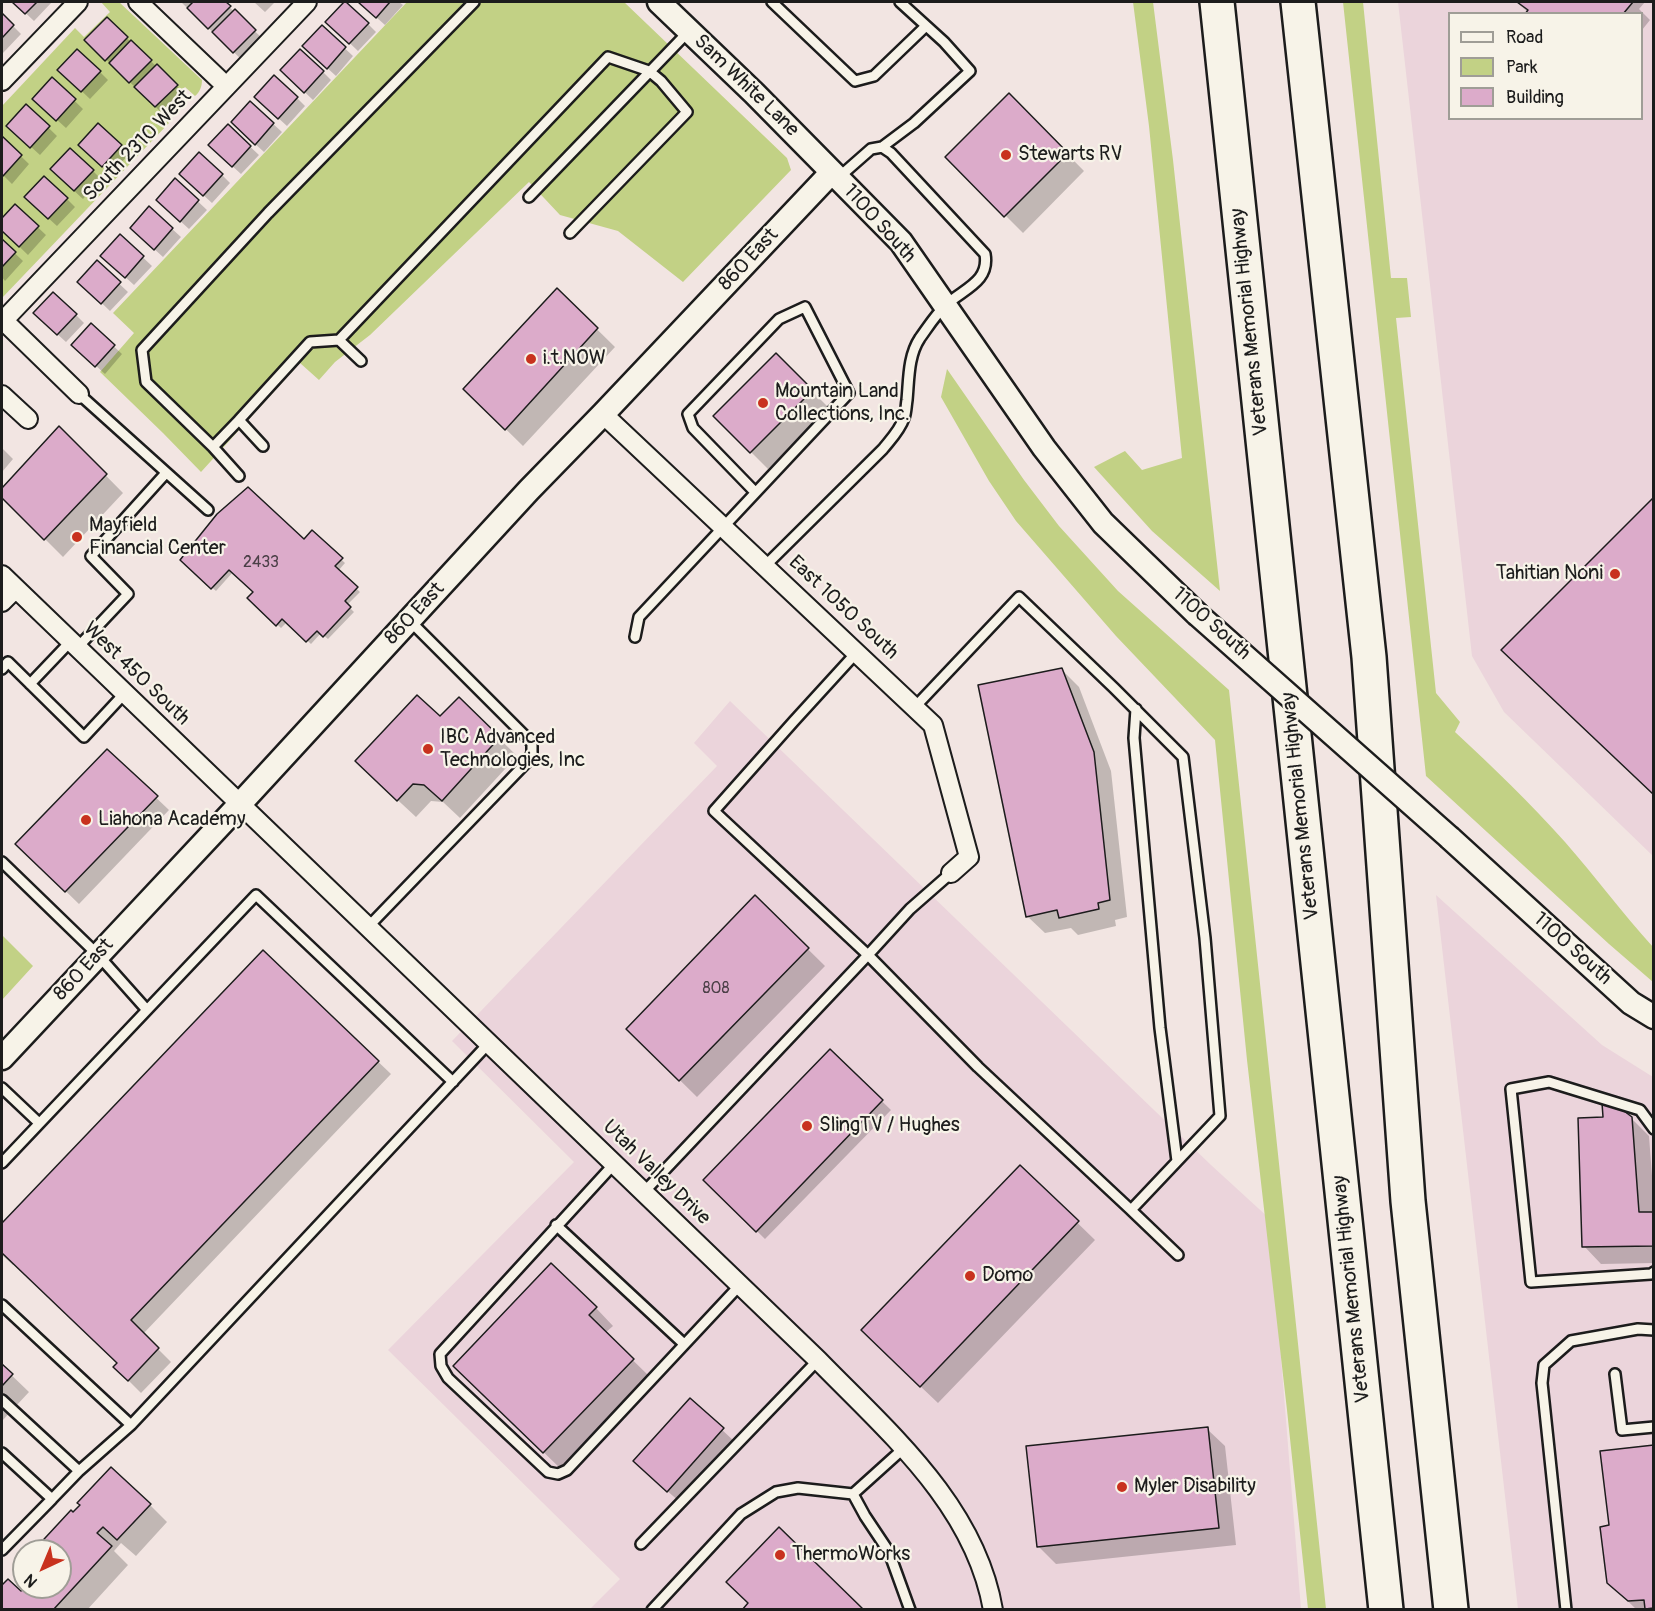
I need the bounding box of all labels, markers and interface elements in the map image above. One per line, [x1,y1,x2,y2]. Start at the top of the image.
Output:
legend [1448,12,1643,120]
text: Road [1506,26,1543,49]
street label: Sam White Lane [688,30,804,142]
text: Park [1506,56,1538,79]
street label: South 2310 West [79,85,197,207]
text: Building [1506,86,1564,109]
place label: Stewarts RV [1018,143,1122,167]
marker: Stewarts RV [999,148,1013,162]
street label: 1100 South [838,180,920,268]
street label: Veterans Memorial Highway [1226,207,1274,437]
street label: 860 East [714,224,784,296]
place label: i.t.NOW [543,347,606,371]
marker: i.t.NOW [524,352,538,366]
place label: Mountain Land Collections, Inc. [775,380,910,427]
marker: Mountain Land Collections, Inc. [756,396,770,410]
place label: Mayfield Financial Center [89,514,226,561]
marker: Mayfield Financial Center [70,530,84,544]
street label: East 1050 South [783,551,903,665]
house number: 2433 [243,553,279,573]
place label: Tahitian Noni [1496,562,1603,586]
marker: Tahitian Noni [1608,567,1622,581]
street label: 860 East [380,578,450,650]
street label: 1100 South [1167,583,1255,665]
street label: West 450 South [78,617,194,731]
street label: Veterans Memorial Highway [1277,691,1325,921]
place label: IBC Advanced Technologies, Inc [440,726,585,773]
marker: IBC Advanced Technologies, Inc [421,742,435,756]
place label: Liahona Academy [98,808,245,832]
marker: Liahona Academy [79,813,93,827]
street label: 1100 South [1528,908,1616,990]
street label: 860 East [49,934,119,1006]
house number: 808 [702,979,730,999]
place label: SlingTV / Hughes [819,1114,960,1138]
street label: Utah Valley Drive [597,1116,715,1230]
marker: SlingTV / Hughes [800,1119,814,1133]
street label: Veterans Memorial Highway [1328,1174,1376,1404]
place label: Domo [982,1264,1033,1288]
marker: Domo [963,1269,977,1283]
place label: Myler Disability [1134,1475,1256,1499]
marker: Myler Disability [1115,1480,1129,1494]
north arrow [12,1539,72,1599]
place label: ThermoWorks [792,1543,910,1567]
marker: ThermoWorks [773,1548,787,1562]
text: N [20,1570,42,1591]

